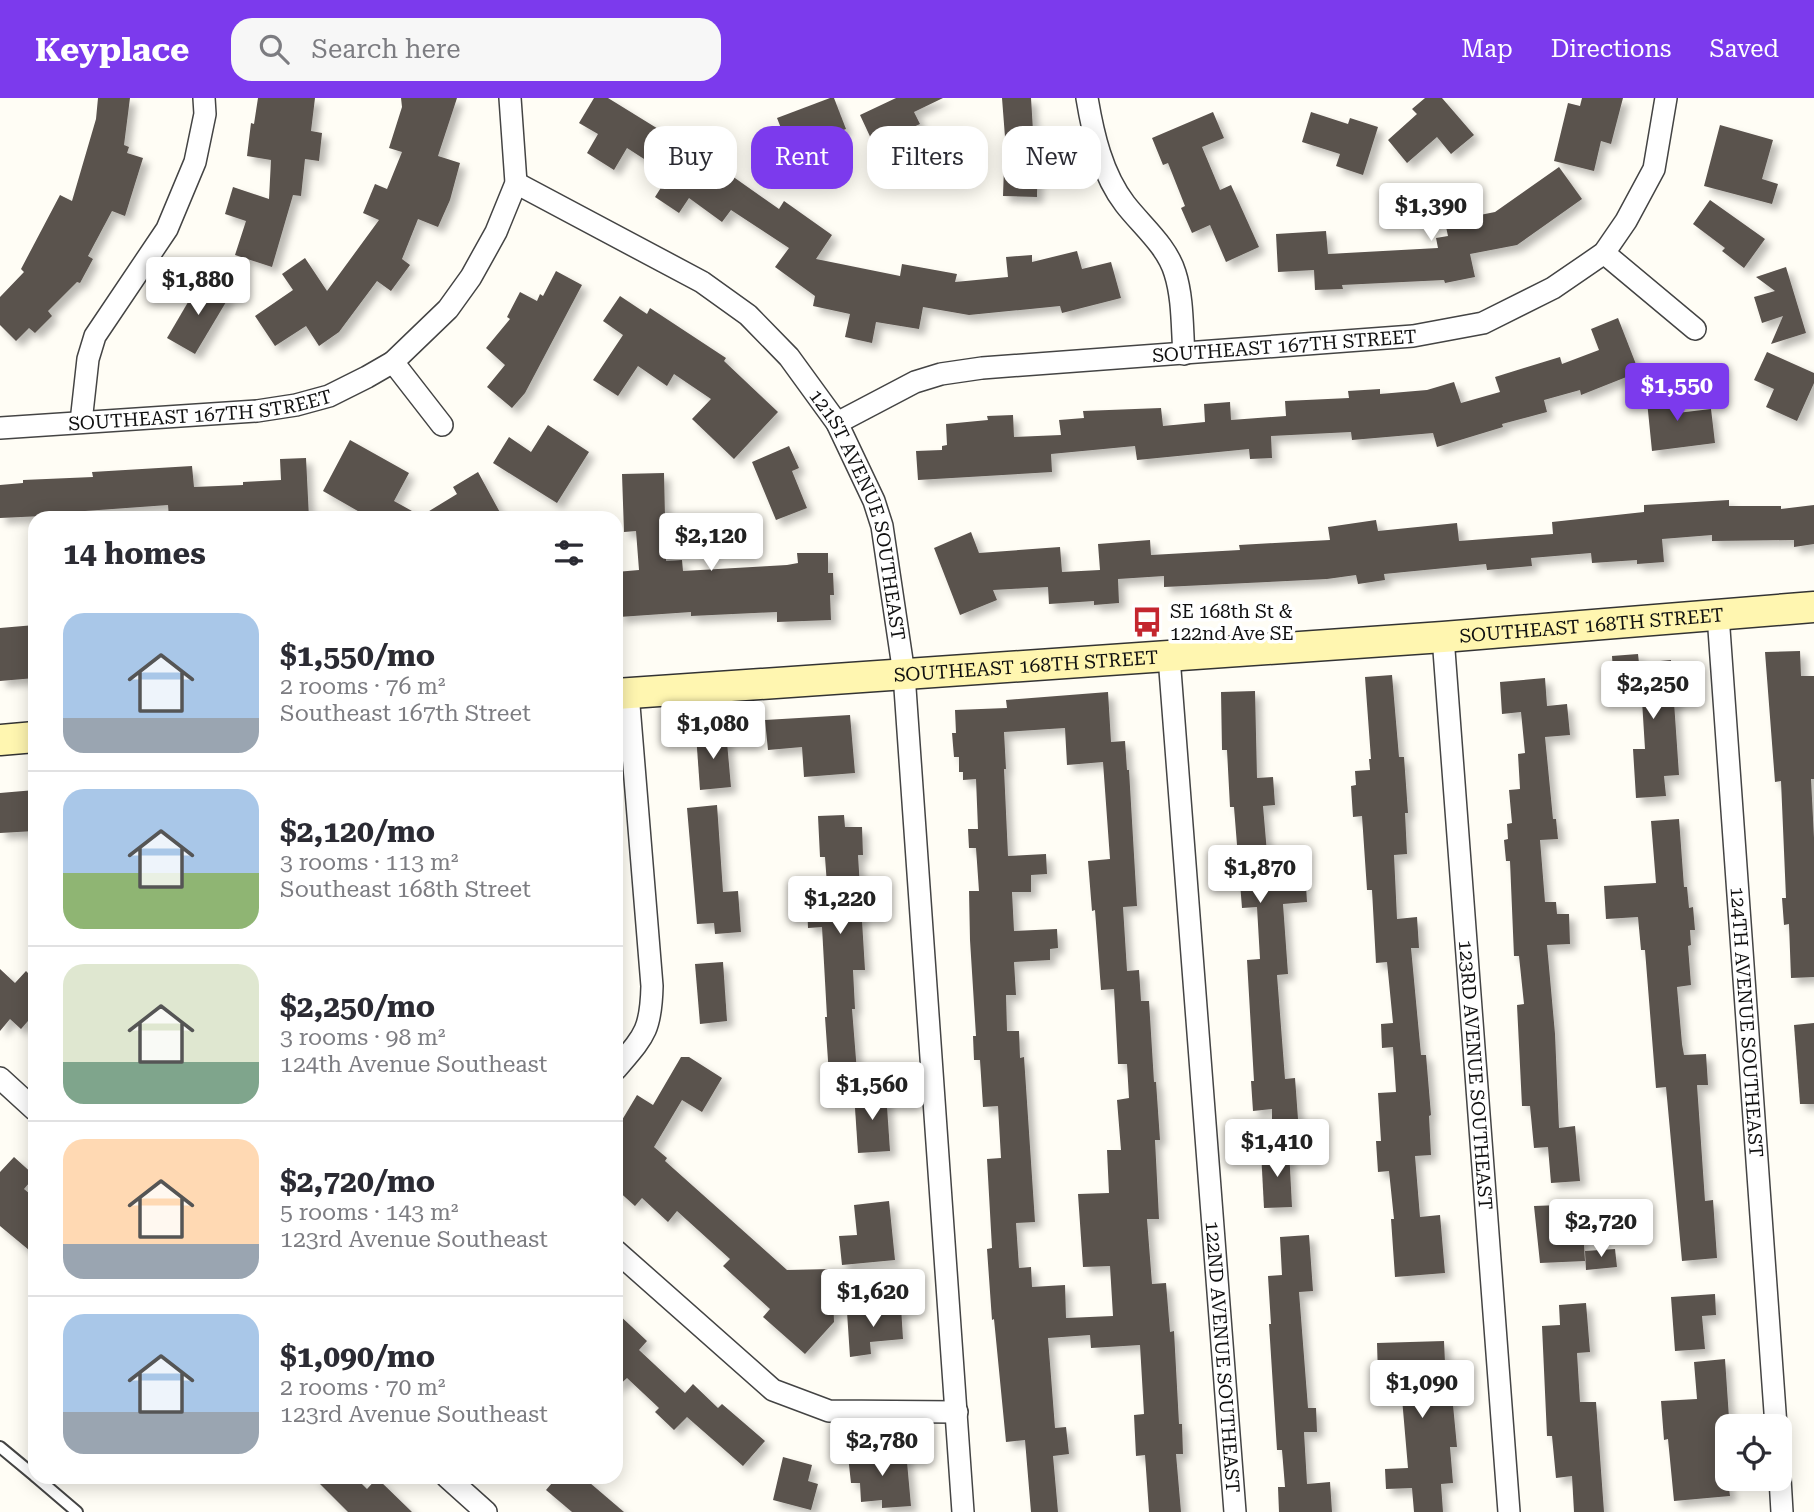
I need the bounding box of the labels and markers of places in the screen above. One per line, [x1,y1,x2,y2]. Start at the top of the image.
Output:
pin: $1,390 [1374,184,1488,243]
pin: $1,880 [141,258,255,317]
pin: $1,550 [1620,364,1734,423]
pin: $2,120 [654,514,768,573]
place label: SE 168th St & 122nd Ave SE [1170,600,1294,645]
bus stop icon: SE 168th St & 122nd Ave SE [1130,605,1164,639]
pin: $2,250 [1596,662,1710,721]
pin: $1,080 [656,702,770,761]
pin: $1,870 [1203,846,1317,905]
pin: $1,220 [783,876,897,936]
pin: $1,560 [815,1062,929,1122]
pin: $1,410 [1220,1119,1334,1179]
pin: $2,720 [1544,1200,1658,1259]
pin: $1,620 [816,1270,930,1329]
pin: $1,090 [1365,1360,1479,1420]
pin: $2,780 [825,1418,939,1478]

